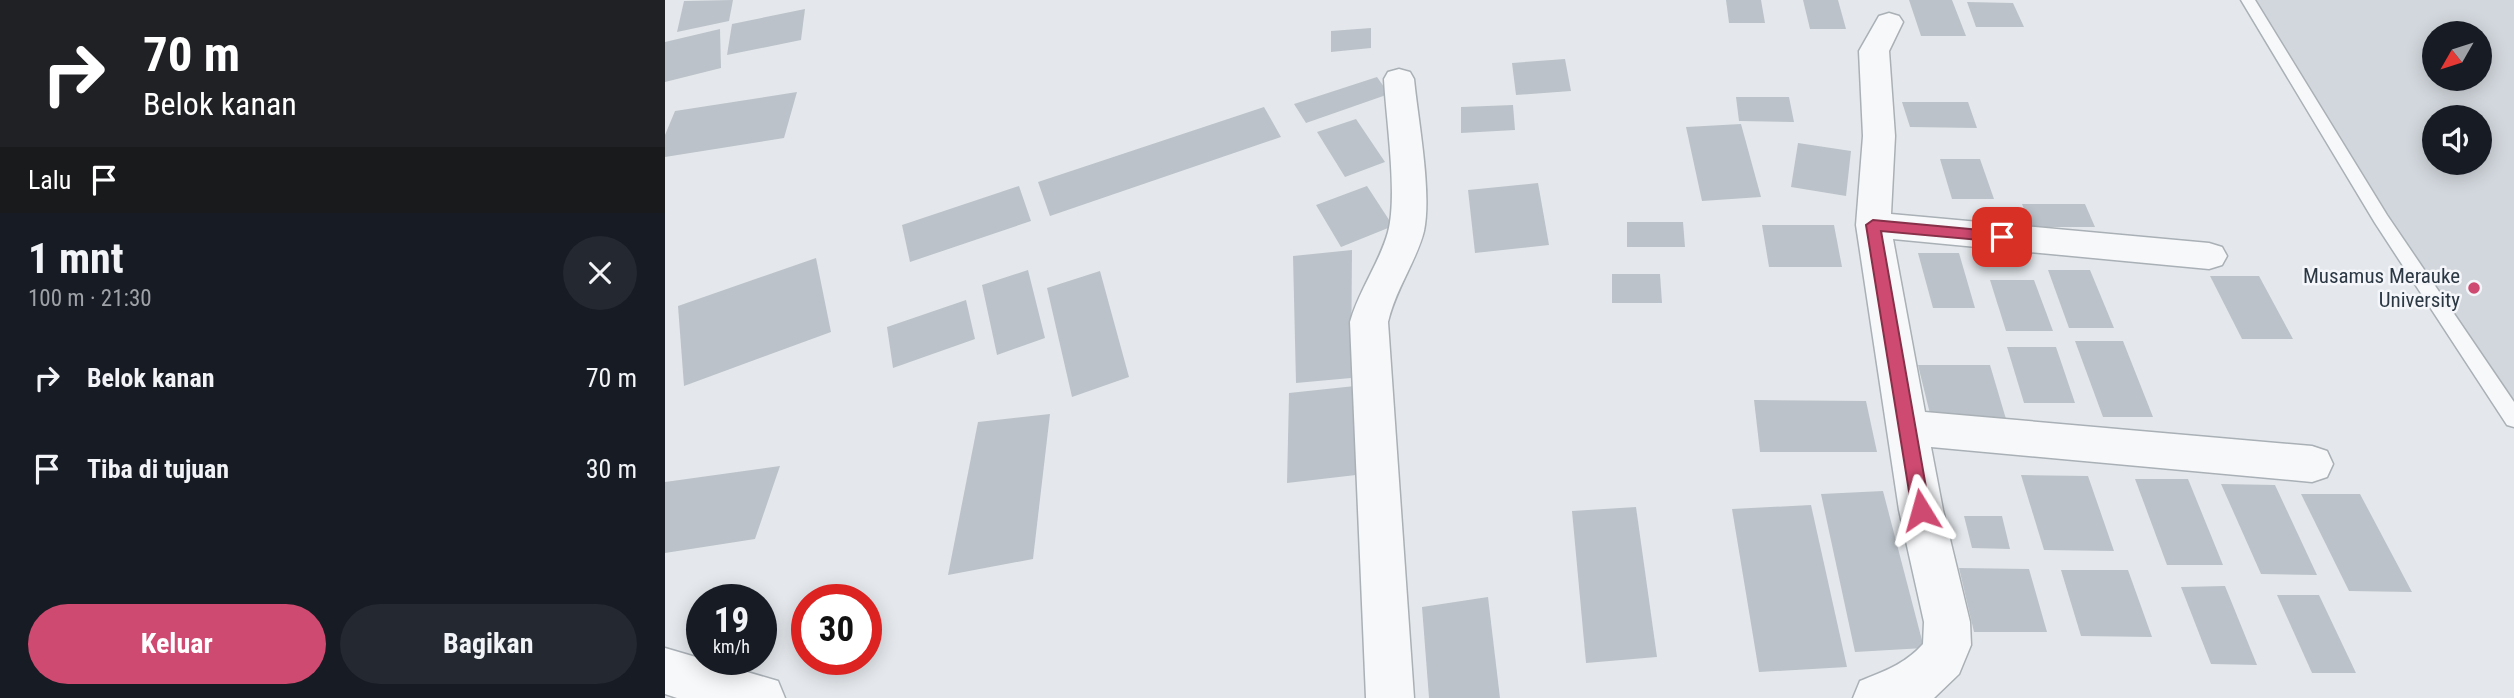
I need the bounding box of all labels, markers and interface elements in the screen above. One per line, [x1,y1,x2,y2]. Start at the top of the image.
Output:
north arrow [2422,21,2492,91]
map controls [2422,21,2492,175]
text: 70 m [143,26,240,83]
icon: right [28,28,119,119]
text: Belok kanan [143,85,297,123]
button: sound [2422,105,2492,175]
icon: arrive [85,161,123,199]
text: Lalu [28,165,71,195]
pin [1972,207,2032,267]
icon: arrive [1983,218,2021,256]
text: 1 mnt [28,234,124,283]
button: close [563,236,637,310]
place label: Musamus Merauke University [2303,264,2460,312]
marker: Musamus Merauke University [2466,280,2482,296]
text: 100 m · 21:30 [28,285,152,312]
icon: right [28,359,66,397]
text: Belok kanan [87,363,214,393]
text: 70 m [586,363,637,393]
icon: arrive [28,450,66,488]
text: Tiba di tujuan [87,454,229,484]
text: 30 m [586,454,637,484]
position arrow [1884,473,1958,547]
speed limit sign: 30 [791,584,882,675]
text: 19 [714,600,749,641]
button: Keluar [28,604,326,684]
button: Bagikan [340,604,637,684]
text: km/h [713,636,750,657]

